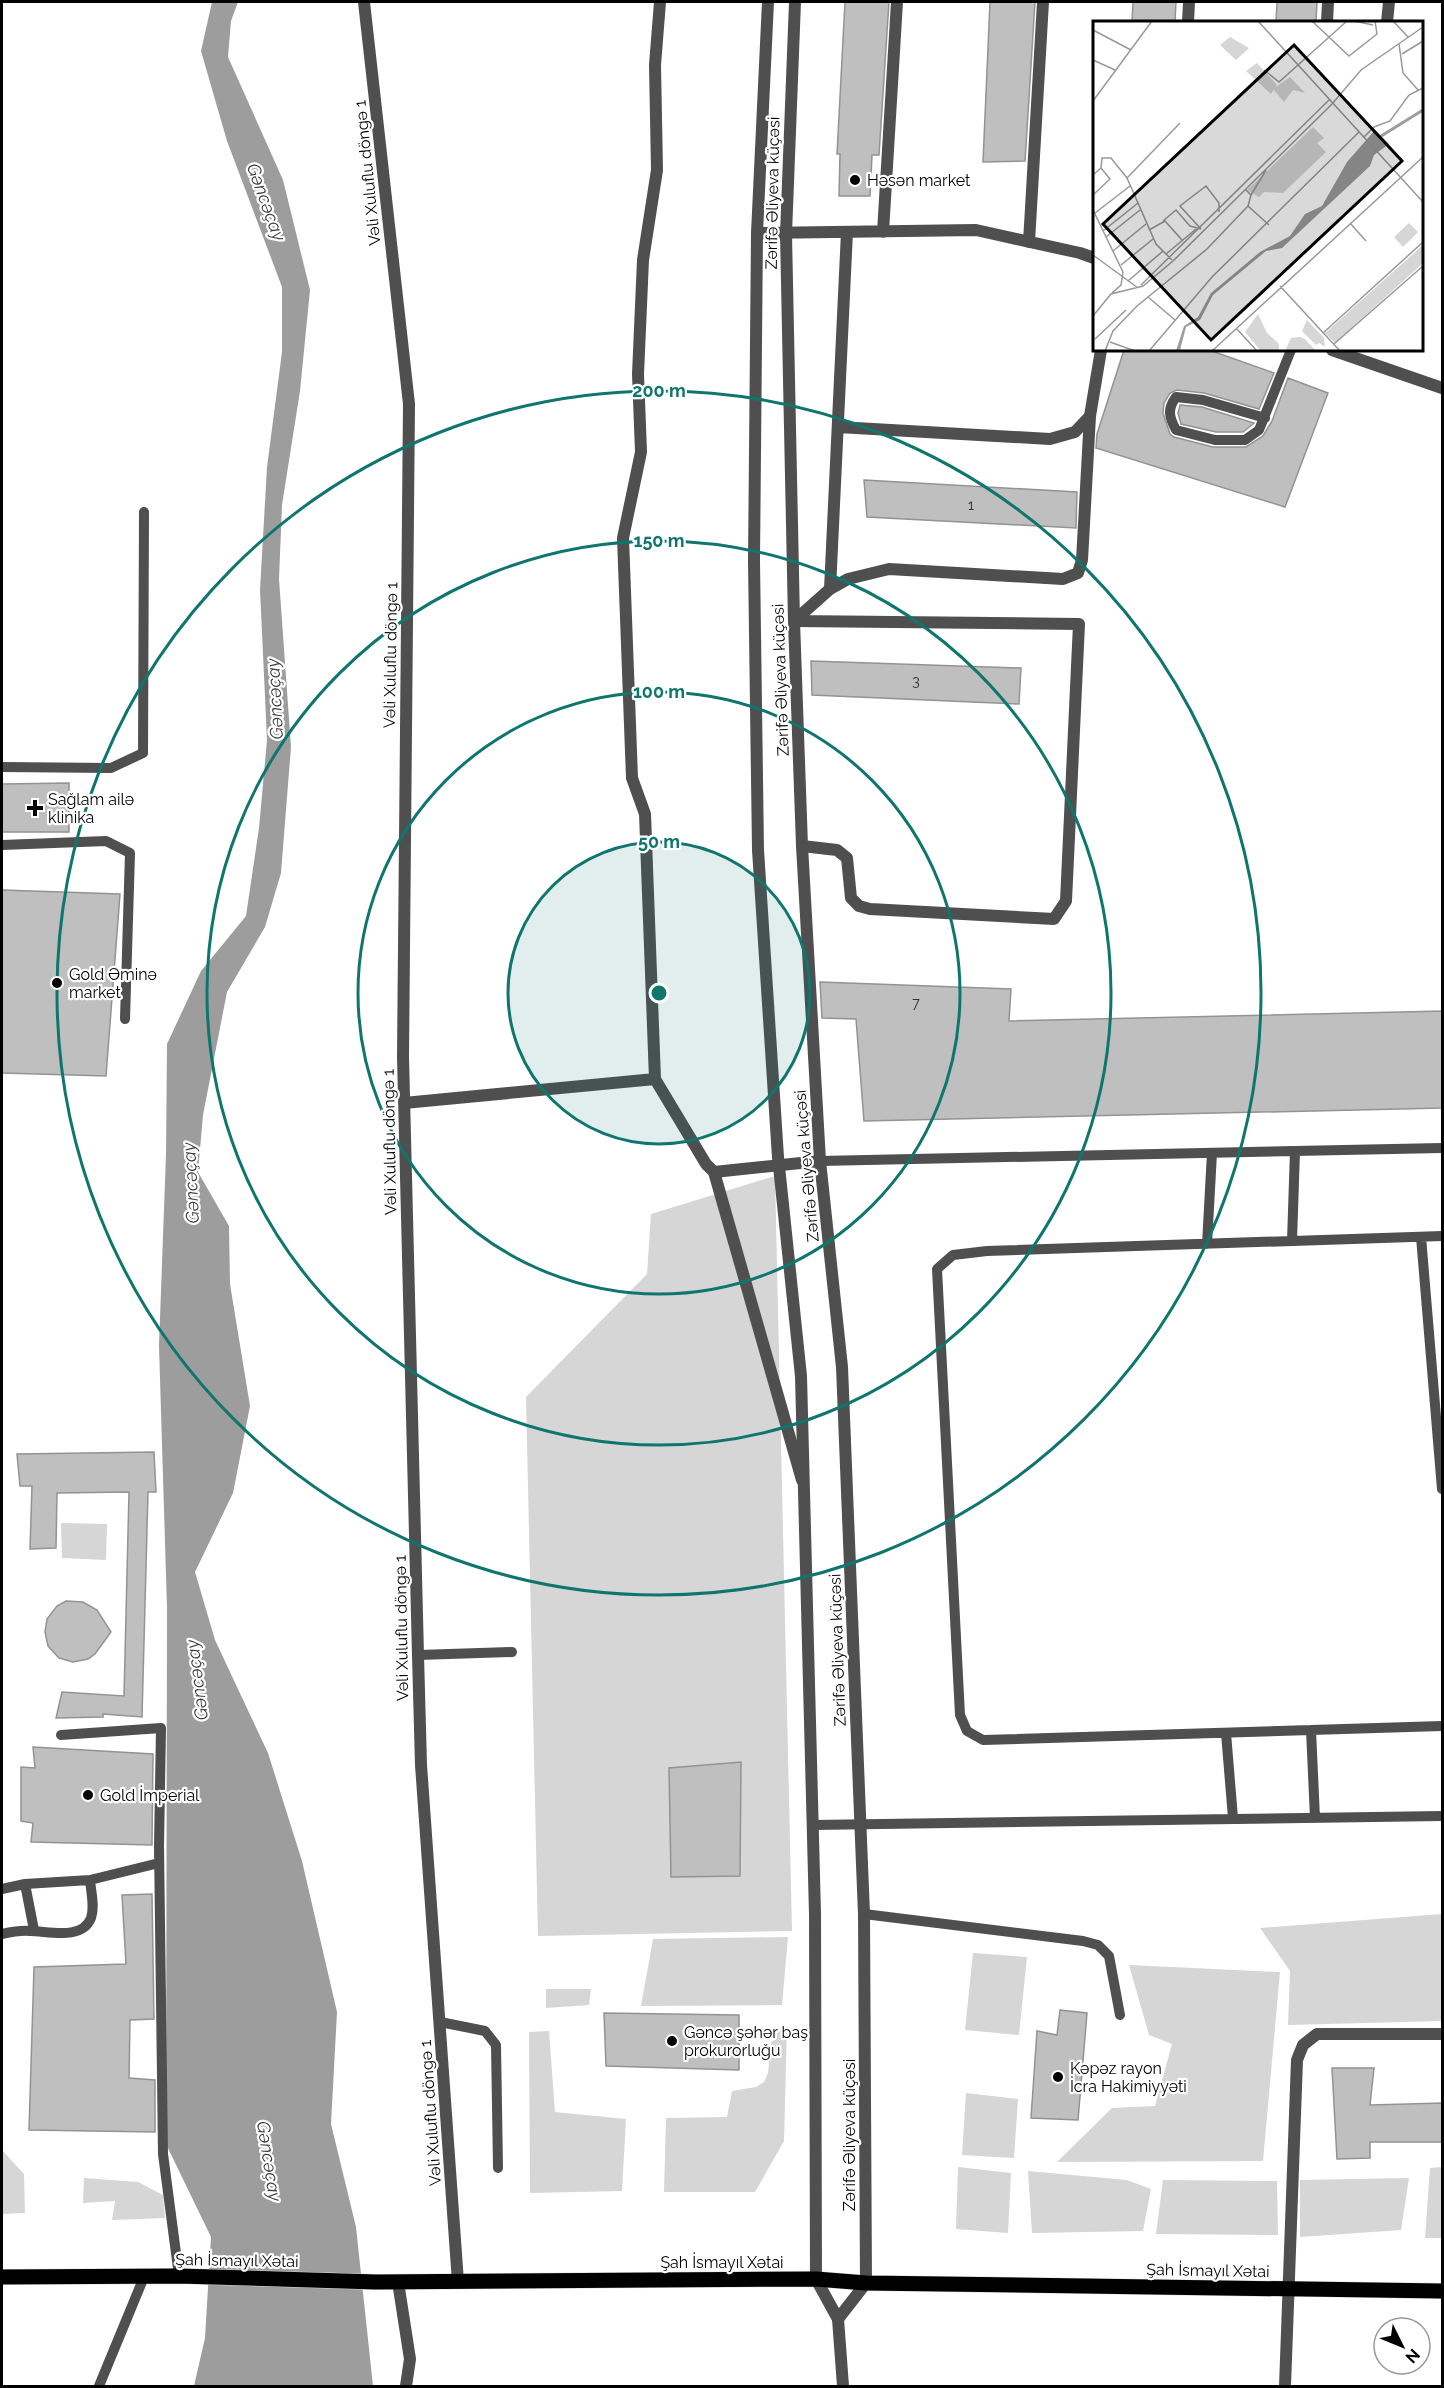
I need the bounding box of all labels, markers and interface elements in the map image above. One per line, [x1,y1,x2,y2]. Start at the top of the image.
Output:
inset map [1093,21,1423,351]
street label: Vəli Xuluflu döngə 1 [350,99,385,247]
street label: Zərifə Əliyeva küçəsi [762,117,783,269]
water label: Gəncəçay [243,160,291,245]
place label: Həsən market [867,171,971,190]
marker: Həsən market [848,173,862,187]
text: 200 m [632,380,686,401]
house number: 1 [968,497,974,513]
text: 150 m [634,530,685,551]
street label: Vəli Xuluflu döngə 1 [380,582,401,728]
street label: Zərifə Əliyeva küçəsi [768,603,793,757]
water label: Gəncəçay [262,657,287,740]
house number: 3 [912,673,920,689]
text: 100 m [633,681,685,702]
place label: Sağlam ailə klinika [48,790,134,827]
marker: Sağlam ailə klinika [26,799,44,817]
text: 50 m [638,831,680,852]
place label: Gold Əminə market [69,965,157,1002]
marker: Gold Əminə market [50,976,64,990]
centre of rings [649,983,669,1003]
house number: 7 [912,995,920,1011]
street label: Vəli Xuluflu döngə 1 [379,1069,400,1215]
street label: Zərifə Əliyeva küçəsi [790,1089,823,1243]
water label: Gəncəçay [178,1141,203,1224]
street label: Vəli Xuluflu döngə 1 [391,1555,412,1701]
street label: Zərifə Əliyeva küçəsi [825,1573,850,1727]
water label: Gəncəçay [181,1637,212,1722]
place label: Gold İmperial [100,1785,200,1805]
marker: Gold İmperial [81,1788,95,1802]
place label: Gəncə şəhər baş prokurorluğu [684,2023,808,2060]
marker: Gəncə şəhər baş prokurorluğu [665,2034,679,2048]
street label: Vəli Xuluflu döngə 1 [416,2039,445,2186]
street label: Zərifə Əliyeva küçəsi [840,2059,859,2211]
place label: Kəpəz rayon İcra Hakimiyyəti [1070,2059,1187,2096]
marker: Kəpəz rayon İcra Hakimiyyəti [1051,2070,1065,2084]
water label: Gəncəçay [253,2119,286,2204]
street label: Şah İsmayıl Xətai [175,2249,299,2271]
street label: Şah İsmayıl Xətai [660,2252,784,2272]
street label: Şah İsmayıl Xətai [1146,2259,1270,2281]
north arrow [1372,2316,1432,2376]
text: N [1401,2345,1424,2367]

